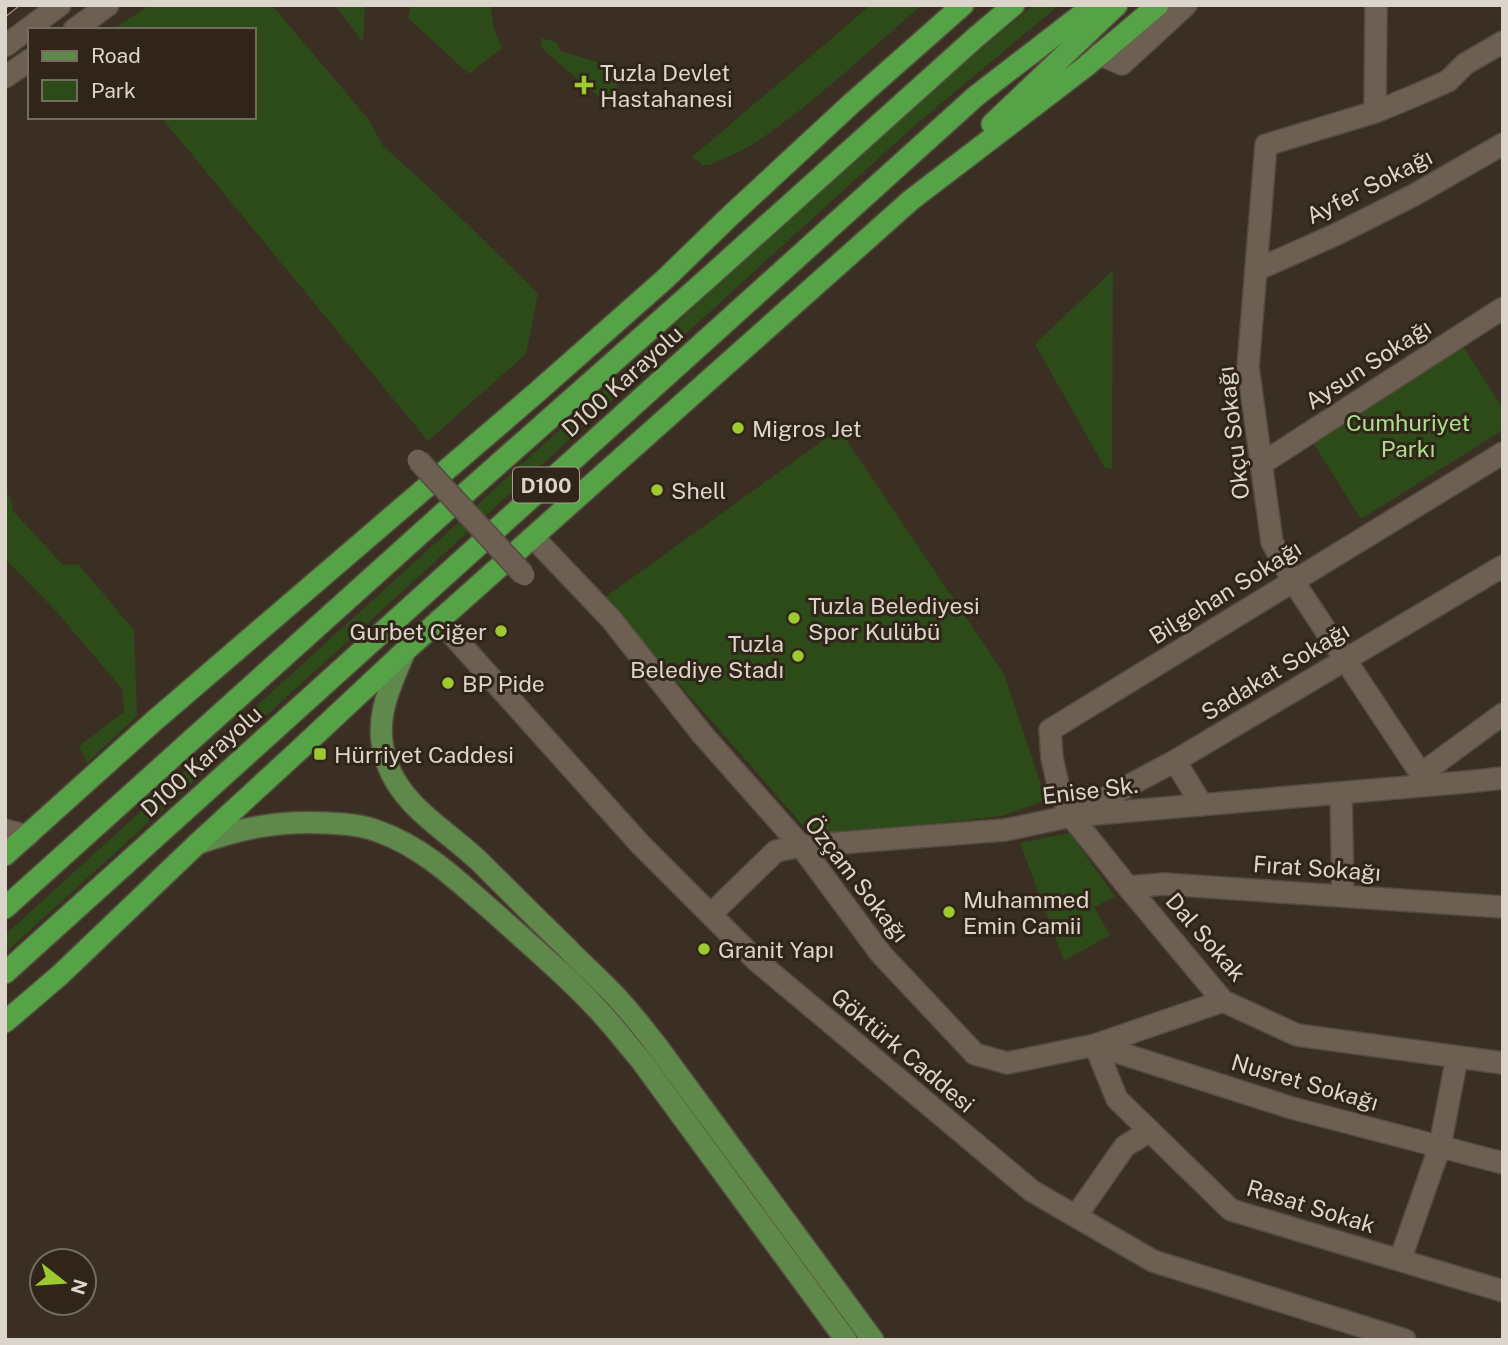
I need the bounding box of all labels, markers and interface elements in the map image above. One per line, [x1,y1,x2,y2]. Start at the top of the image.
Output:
legend [28,28,256,119]
text: Road [91,43,141,68]
place label: Tuzla Devlet Hastahanesi [600,59,733,112]
marker: Tuzla Devlet Hastahanesi [574,75,594,95]
text: Park [91,78,136,103]
street label: Ayfer Sokağı [1302,143,1436,229]
street label: Aysun Sokağı [1300,313,1436,415]
street label: D100 Karayolu [556,320,688,442]
street label: Okçu Sokağı [1211,365,1255,501]
park label: Cumhuriyet Parkı [1346,409,1470,462]
place label: Migros Jet [752,415,862,442]
marker: Migros Jet [730,420,746,436]
road number: D100 [513,468,579,503]
place label: Shell [671,477,726,504]
marker: Shell [649,482,665,498]
street label: Bilgehan Sokağı [1144,534,1306,650]
place label: Tuzla Belediyesi Spor Kulübü [808,592,980,645]
marker: Tuzla Belediyesi Spor Kulübü [786,610,802,626]
street label: Sadakat Sokağı [1196,616,1354,726]
place label: Gurbet Ciğer [349,618,487,645]
marker: Gurbet Ciğer [493,623,509,639]
place label: Tuzla Belediye Stadı [630,630,784,683]
marker: Tuzla Belediye Stadı [790,648,806,664]
place label: BP Pide [462,670,545,697]
marker: BP Pide [440,675,456,691]
street label: D100 Karayolu [135,700,267,822]
place label: Hürriyet Caddesi [334,741,514,768]
marker: Hürriyet Caddesi [312,746,328,762]
street label: Enise Sk. [1040,771,1140,809]
street label: Özçam Sokağı [800,811,914,947]
street label: Fırat Sokağı [1252,850,1382,886]
place label: Muhammed Emin Camii [963,886,1089,939]
street label: Dal Sokak [1160,887,1252,987]
marker: Muhammed Emin Camii [941,904,957,920]
place label: Granit Yapı [718,936,834,963]
marker: Granit Yapı [696,941,712,957]
street label: Göktürk Caddesi [826,982,980,1118]
street label: Nusret Sokağı [1228,1048,1382,1116]
street label: Rasat Sokak [1243,1174,1379,1238]
north arrow [28,1247,98,1317]
text: N [67,1277,92,1297]

